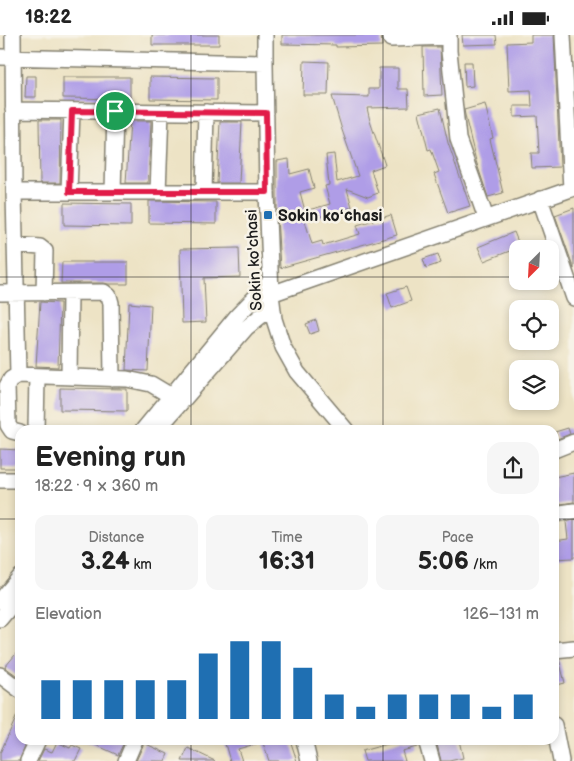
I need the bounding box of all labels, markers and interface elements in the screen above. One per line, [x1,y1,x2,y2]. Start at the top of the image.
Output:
text: 18:22 [25,6,72,29]
pin [94,90,136,132]
icon: arrive [101,97,129,125]
place label: Sokin koʻchasi [278,207,383,226]
street label: Sokin ko'chasi [242,209,267,311]
marker: Sokin koʻchasi [262,209,274,221]
north arrow [509,240,559,290]
map controls [509,240,559,410]
button: locate [509,300,559,350]
button: layers [509,360,559,410]
text: Evening run [35,441,186,474]
button: share [487,442,539,494]
text: 18:22 · 9 × 360 m [35,477,158,496]
text: Distance [88,529,144,546]
text: Time [271,529,303,546]
text: Pace [442,529,474,546]
text: 3.24 [81,546,130,577]
text: 16:31 [259,546,315,577]
text: 5:06 [418,546,469,577]
text: km [130,556,152,573]
text: /km [469,556,498,573]
text: Elevation [35,605,102,624]
text: 126–131 m [463,605,539,624]

